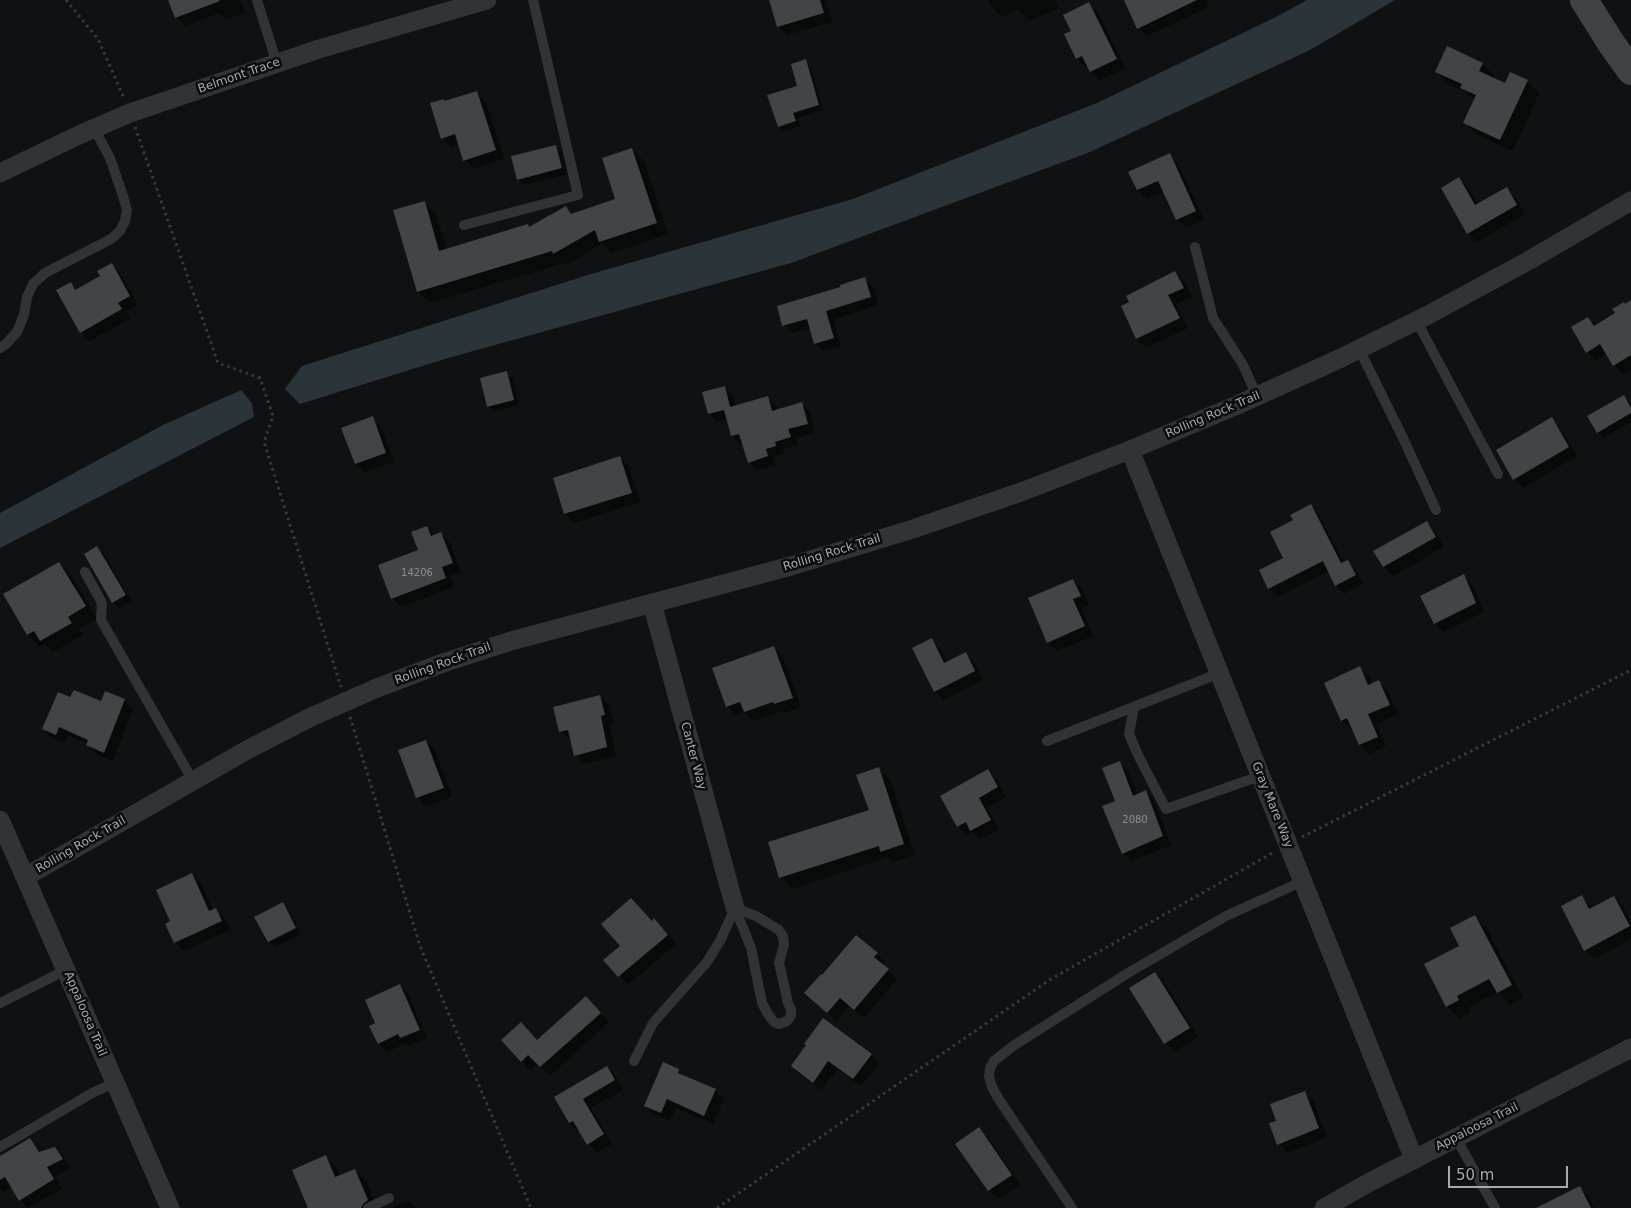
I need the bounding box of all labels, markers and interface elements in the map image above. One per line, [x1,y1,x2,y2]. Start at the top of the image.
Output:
street label: Belmont Trace [196,55,282,97]
street label: Rolling Rock Trail [1164,389,1262,441]
street label: Rolling Rock Trail [782,531,882,575]
house number: 14206 [401,567,433,579]
street label: Rolling Rock Trail [393,640,493,688]
street label: Canter Way [677,720,709,792]
street label: Gray Mare Way [1248,760,1296,850]
street label: Rolling Rock Trail [34,813,128,877]
house number: 2080 [1122,814,1148,826]
street label: Appaloosa Trail [61,969,109,1059]
street label: Appaloosa Trail [1433,1100,1521,1154]
scale bar [1451,1156,1571,1188]
text: 50 m [1456,1166,1494,1184]

